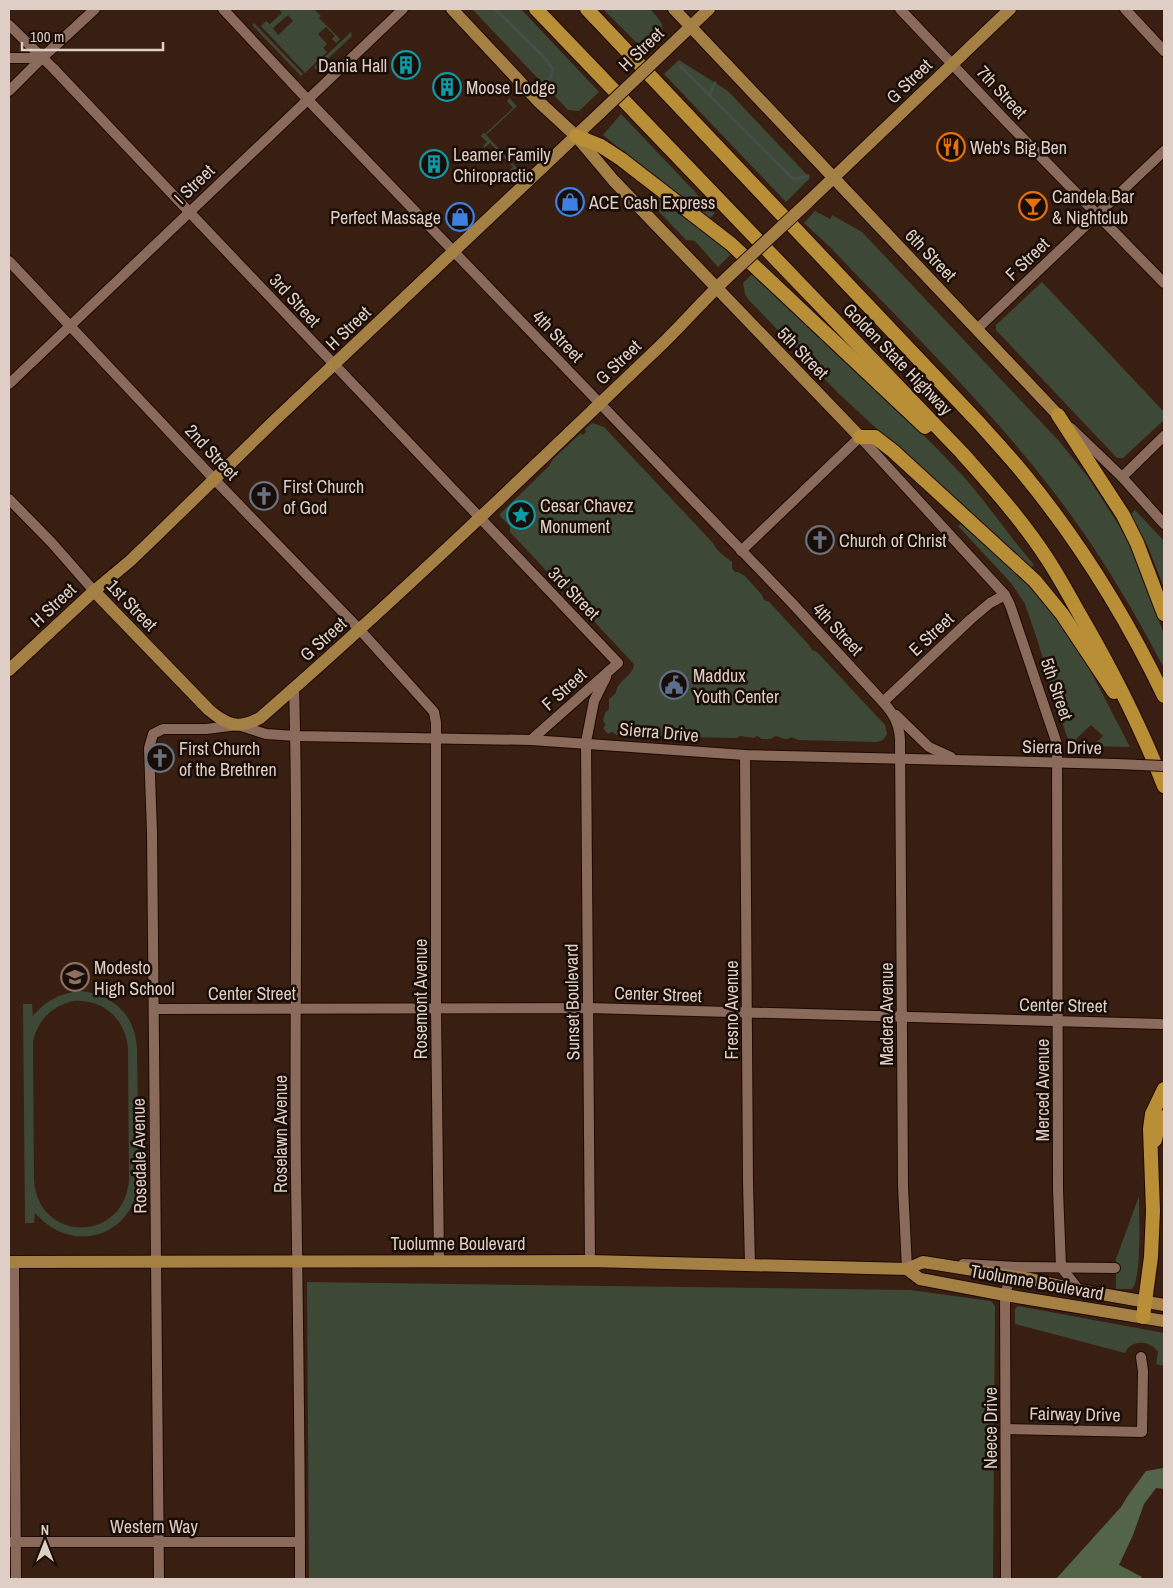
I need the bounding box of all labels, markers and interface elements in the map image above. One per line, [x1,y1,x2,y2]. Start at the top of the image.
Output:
scale bar [22,20,164,52]
street label: H Street [613,21,669,77]
text: 100 m [30,26,64,47]
building icon: Dania Hall [391,50,421,80]
place label: Dania Hall [318,53,387,78]
street label: G Street [881,53,937,109]
street label: 7th Street [971,60,1033,124]
building icon: Moose Lodge [432,72,462,102]
place label: Moose Lodge [466,75,555,100]
restaurant icon: Web's Big Ben [936,132,966,162]
place label: Web's Big Ben [970,135,1067,160]
place label: Leamer Family Chiropractic [453,142,551,188]
building icon: Leamer Family Chiropractic [419,149,449,179]
street label: I Street [168,158,220,210]
place label: Candela Bar & Nightclub [1052,184,1134,230]
shop icon: ACE Cash Express [555,187,585,217]
place label: ACE Cash Express [588,190,715,215]
bar icon: Candela Bar & Nightclub [1018,191,1048,221]
shop icon: Perfect Massage [445,202,475,232]
place label: Perfect Massage [330,205,441,230]
street label: 6th Street [900,223,962,287]
street label: F Street [999,232,1055,286]
street label: 3rd Street [264,268,326,332]
street label: Golden State Highway [838,297,959,421]
street label: H Street [320,300,376,356]
street label: 4th Street [527,304,589,368]
street label: 5th Street [772,321,834,385]
street label: G Street [590,334,646,390]
street label: 2nd Street [180,419,244,485]
place label: First Church of God [283,474,364,520]
church icon: First Church of God [249,481,279,511]
place label: Cesar Chavez Monument [540,493,634,539]
place icon: Cesar Chavez Monument [506,500,536,530]
church icon: Church of Christ [805,525,835,555]
place label: Church of Christ [839,528,946,553]
street label: 3rd Street [542,561,606,625]
street label: 1st Street [101,574,163,636]
street label: H Street [25,577,81,633]
street label: 4th Street [807,597,869,661]
street label: E Street [903,607,959,661]
street label: G Street [294,611,352,667]
street label: 5th Street [1035,655,1079,723]
street label: F Street [536,662,592,716]
place label: Maddux Youth Center [693,663,779,709]
public building icon: Maddux Youth Center [659,670,689,700]
street label: Sierra Drive [618,716,700,748]
street label: Sierra Drive [1022,734,1102,760]
place label: First Church of the Brethren [179,736,277,782]
church icon: First Church of the Brethren [145,743,175,773]
street label: Rosemont Avenue [408,939,433,1059]
street label: Sunset Boulevard [558,944,586,1060]
place label: Modesto High School [94,955,174,1001]
street label: Fresno Avenue [719,960,744,1060]
school or university icon: Modesto High School [60,962,90,992]
street label: Madera Avenue [874,962,899,1066]
street label: Center Street [614,980,702,1008]
street label: Center Street [208,981,296,1006]
street label: Center Street [1019,992,1107,1018]
street label: Merced Avenue [1030,1039,1055,1141]
street label: Roselawn Avenue [268,1075,293,1193]
street label: Rosedale Avenue [125,1098,153,1214]
street label: Tuolumne Boulevard [391,1231,525,1256]
street label: Tuolumne Boulevard [968,1258,1106,1306]
street label: Neece Drive [978,1387,1003,1469]
street label: Fairway Drive [1029,1401,1121,1427]
street label: Western Way [110,1514,199,1539]
north arrow [20,1518,70,1568]
text: N [41,1521,49,1539]

